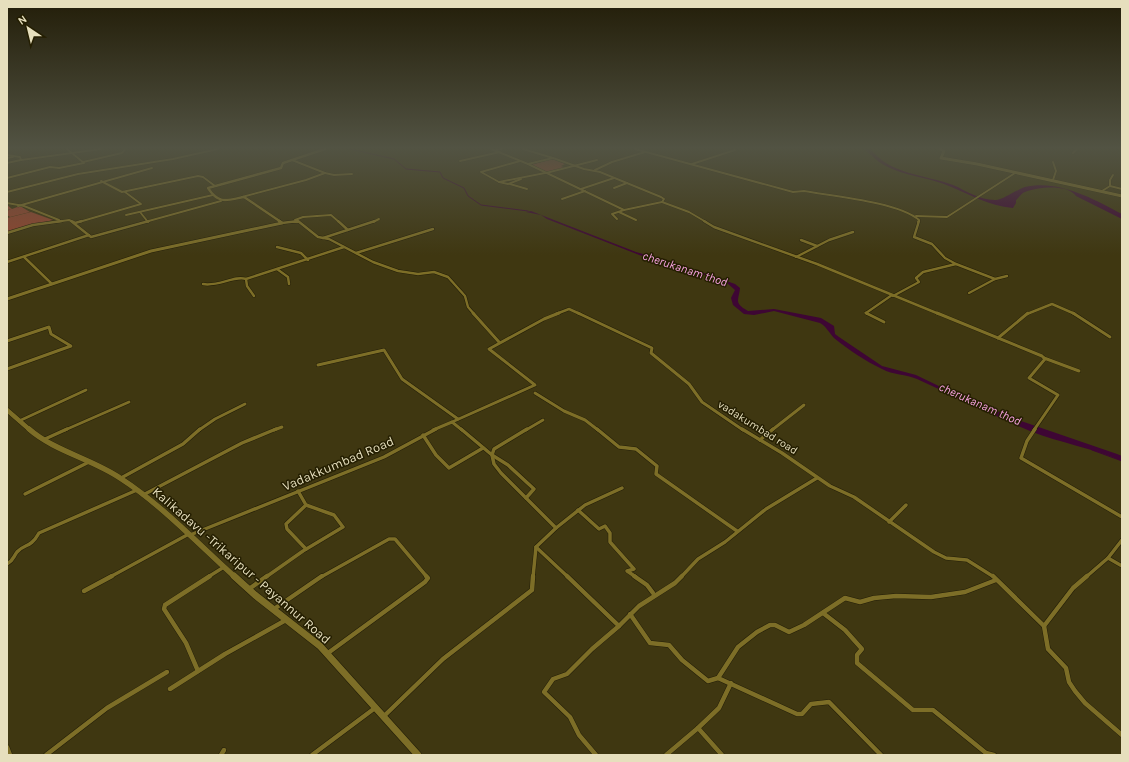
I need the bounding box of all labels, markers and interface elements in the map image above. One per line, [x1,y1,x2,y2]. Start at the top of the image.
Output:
north arrow [8,8,48,48]
text: N [16,13,30,28]
water label: cherukanam thod [641,249,730,290]
water label: cherukanam thod [937,380,1024,429]
street label: vadakumbad road [715,398,800,457]
street label: Vadakkumbad Road [280,433,396,494]
street label: Kalikadavu -Trikaripur - Payannur Road [150,484,334,647]

